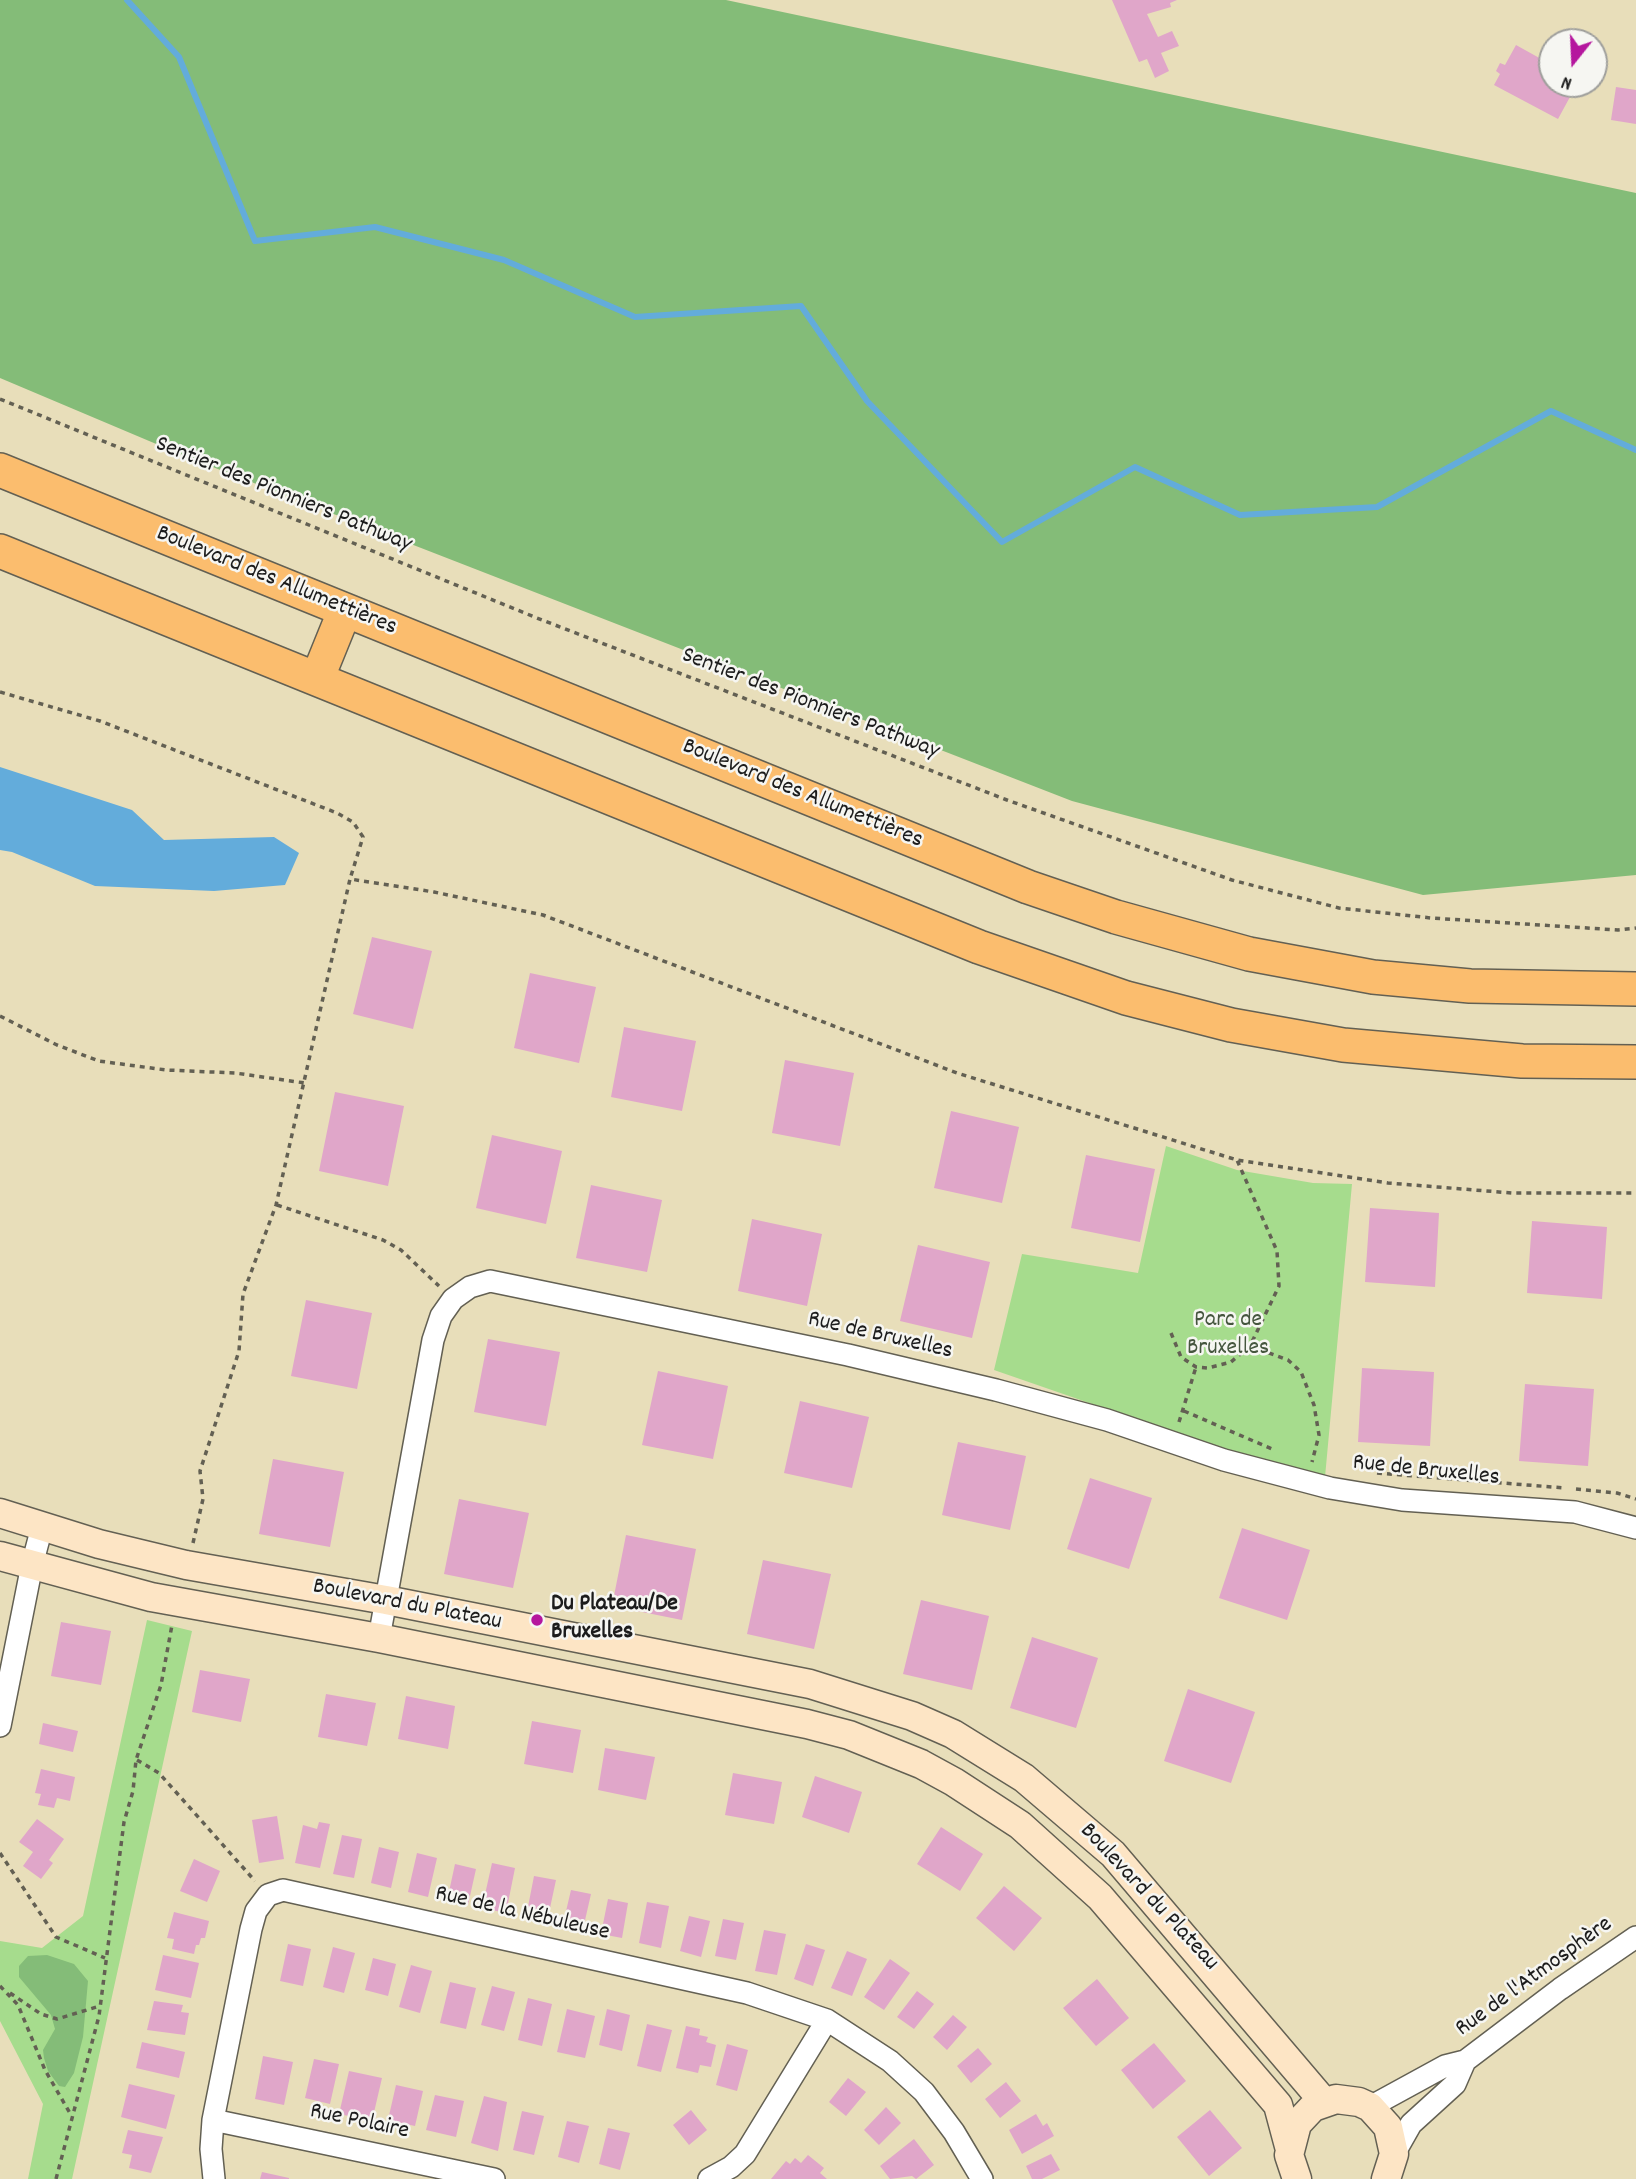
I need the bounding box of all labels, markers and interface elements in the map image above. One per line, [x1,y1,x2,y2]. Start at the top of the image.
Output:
north arrow [1538,28,1608,98]
text: N [1558,67,1576,96]
street label: Sentier des Pionniers Pathway [151,431,415,561]
street label: Boulevard des Allumettières [151,521,401,643]
street label: Sentier des Pionniers Pathway [677,642,943,768]
street label: Boulevard des Allumettières [677,734,927,856]
street label: Rue de Bruxelles [805,1306,955,1368]
park label: Parc de Bruxelles [1187,1308,1269,1364]
street label: Rue de Bruxelles [1351,1450,1501,1494]
street label: Boulevard du Plateau [310,1574,504,1638]
place label: Du Plateau/De Bruxelles [551,1592,678,1648]
marker: Du Plateau/De Bruxelles [529,1612,545,1628]
street label: Boulevard du Plateau [1072,1818,1224,1978]
street label: Rue de la Nébuleuse [432,1881,612,1949]
street label: Rue de l'Atmosphère [1451,1911,1619,2045]
street label: Rue Polaire [307,2098,411,2148]

